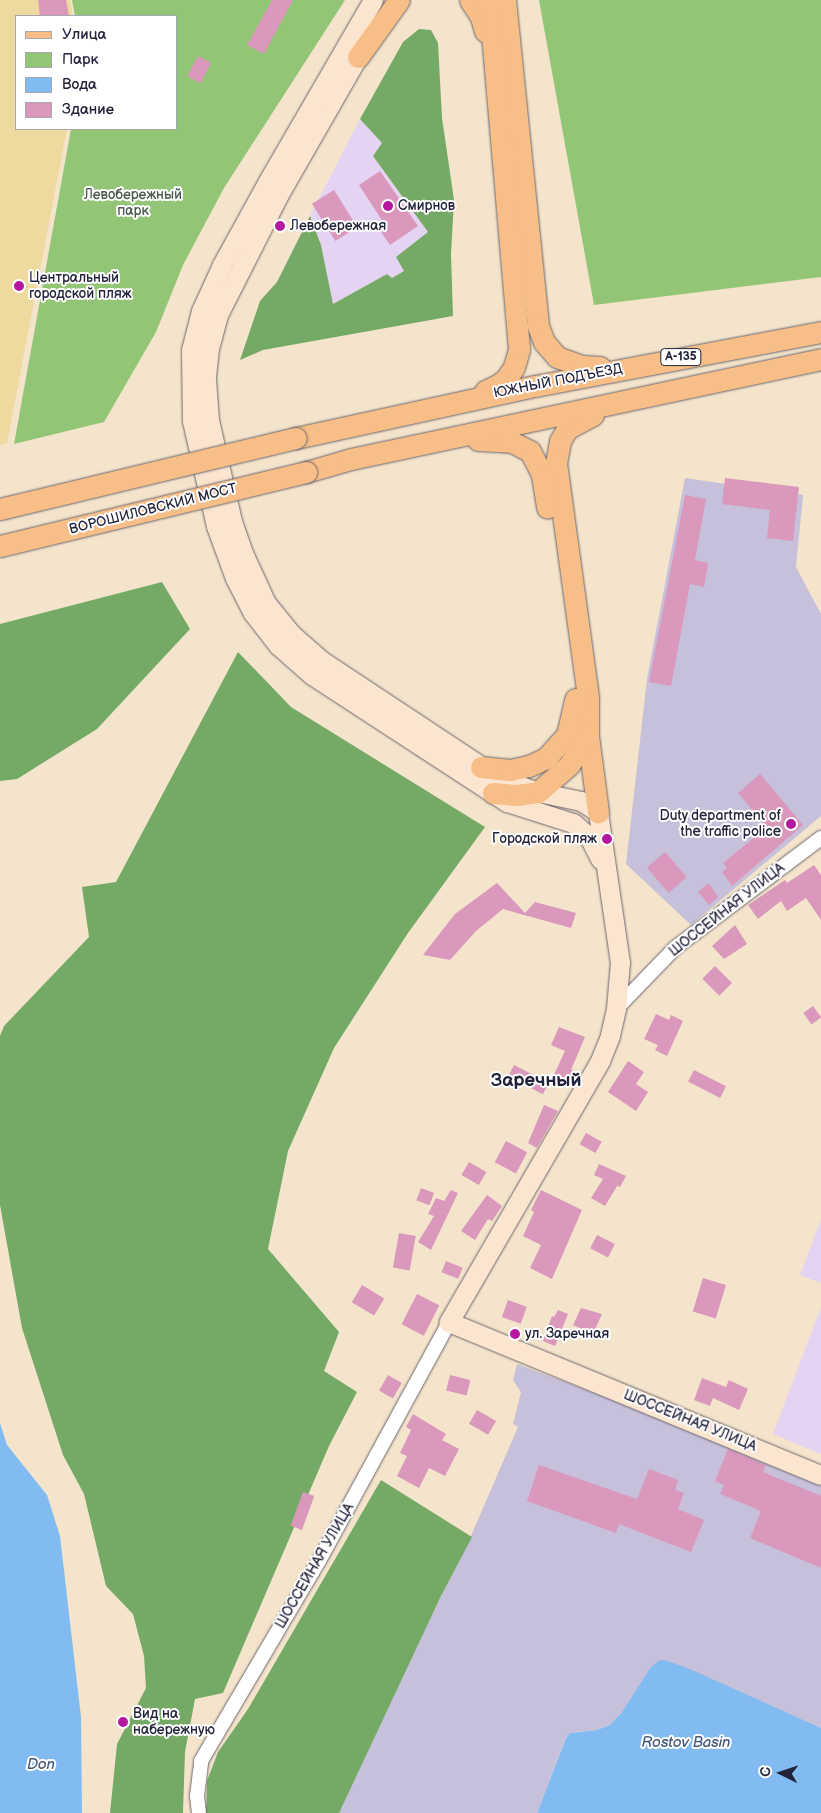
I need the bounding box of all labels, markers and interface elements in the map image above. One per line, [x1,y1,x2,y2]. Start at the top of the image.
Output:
legend [15,15,178,130]
text: Улица [62,25,106,44]
text: Парк [62,50,99,69]
text: Вода [62,75,97,94]
text: Здание [62,100,114,119]
park label: Левобережный парк [84,187,182,220]
place label: Смирнов [398,198,455,214]
marker: Смирнов [382,200,394,212]
place label: Левобережная [290,218,386,234]
marker: Левобережная [274,220,286,232]
place label: Центральный городской пляж [29,270,131,302]
marker: Центральный городской пляж [13,280,25,292]
road number: А-135 [660,348,702,367]
street label: ЮЖНЫЙ ПОДЪЕЗД [492,360,624,402]
street label: ВОРОШИЛОВСКИЙ МОСТ [68,480,238,538]
place label: Duty department of the traffic police [659,808,781,840]
marker: Duty department of the traffic police [785,818,797,830]
place label: Городской пляж [492,831,597,847]
marker: Городской пляж [601,833,613,845]
street label: ШОССЕЙНАЯ УЛИЦА [666,860,788,960]
district label: Заречный [491,1070,581,1092]
place label: ул. Заречная [525,1326,609,1342]
marker: ул. Заречная [509,1328,521,1340]
street label: ШОССЕЙНАЯ УЛИЦА [621,1387,759,1455]
street label: ШОССЕЙНАЯ УЛИЦА [272,1500,358,1632]
place label: Вид на набережную [133,1706,215,1738]
marker: Вид на набережную [117,1716,129,1728]
water label: Rostov Basin [642,1734,730,1752]
north arrow [756,1748,806,1798]
water label: Don [27,1756,55,1774]
text: С [757,1766,774,1777]

